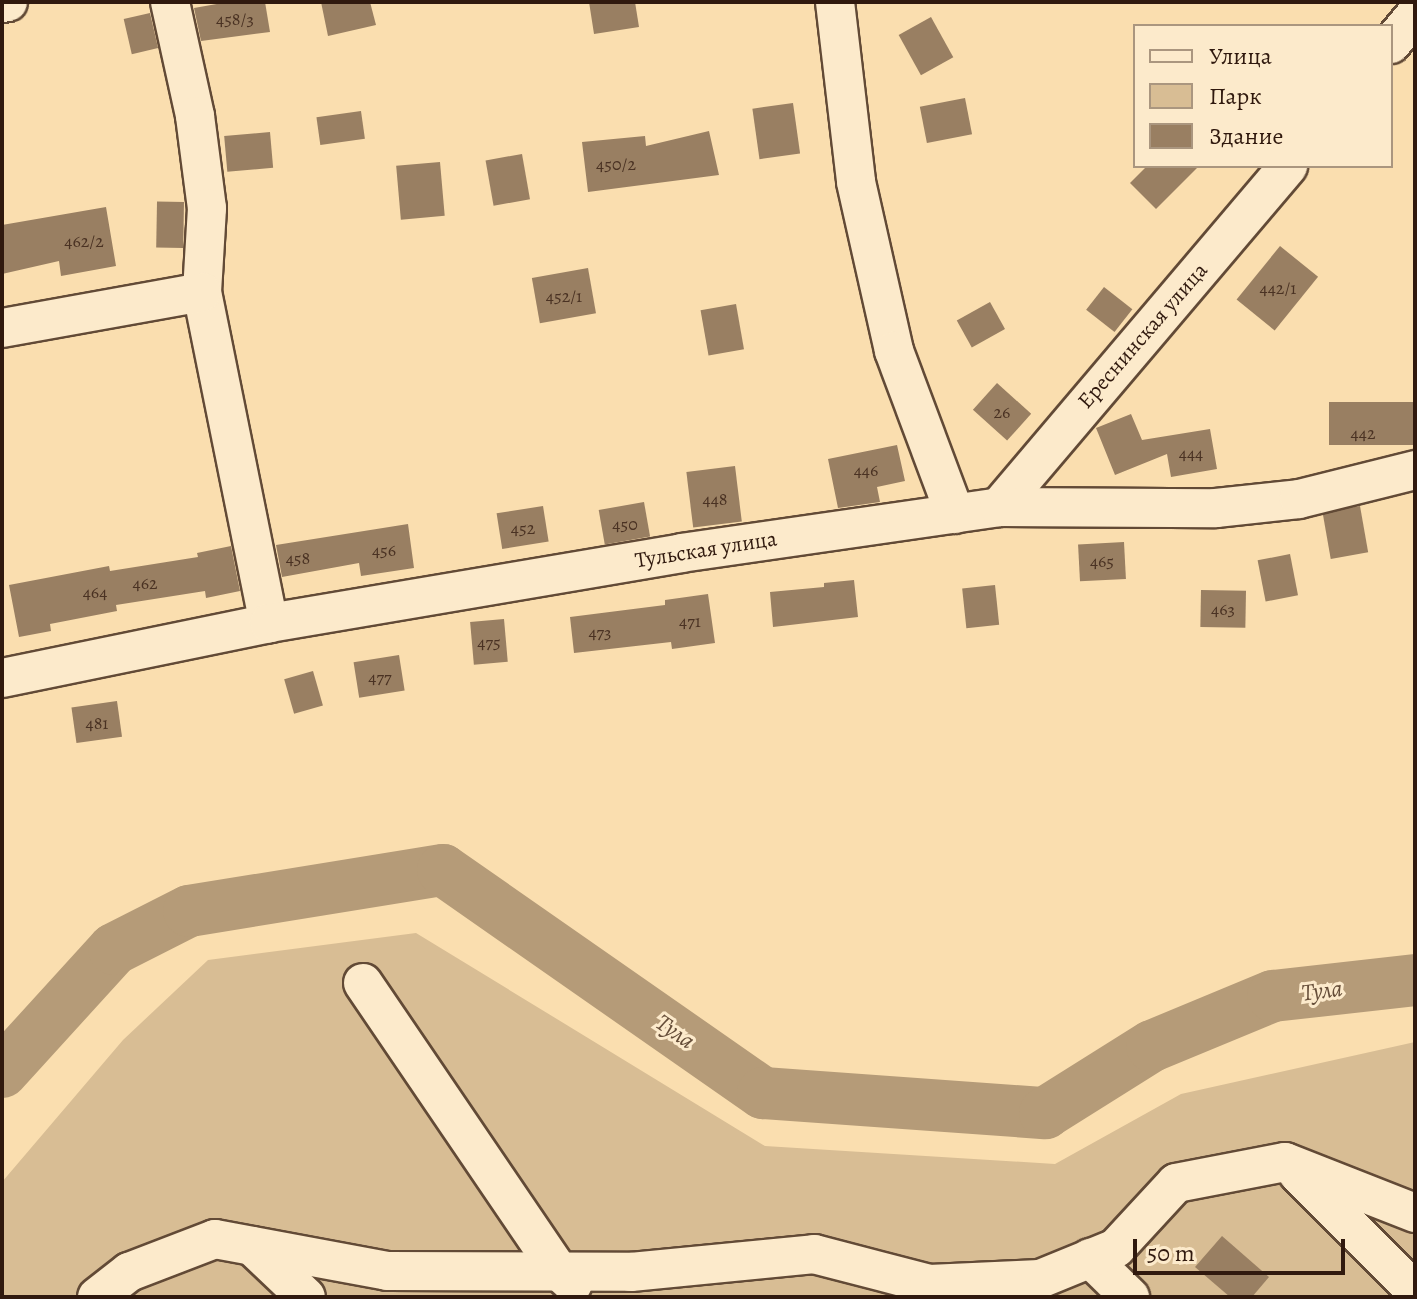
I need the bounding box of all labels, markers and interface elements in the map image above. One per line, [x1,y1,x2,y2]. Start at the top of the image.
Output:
house number: 458/3 [216,8,254,30]
legend [1133,24,1393,168]
text: Улица [1209,40,1272,72]
text: Парк [1209,80,1262,112]
text: Здание [1209,120,1284,152]
house number: 450/2 [596,153,636,175]
house number: 462/2 [64,230,104,252]
street label: Ереснинская улица [1073,258,1213,414]
house number: 442/1 [1260,277,1296,299]
house number: 452/1 [546,285,582,307]
house number: 26 [994,401,1010,423]
house number: 442 [1351,422,1375,444]
house number: 444 [1179,442,1203,464]
house number: 446 [854,459,878,481]
house number: 448 [702,488,728,510]
house number: 450 [612,513,638,535]
house number: 452 [511,517,535,539]
street label: Тульская улица [633,526,779,574]
house number: 456 [372,539,396,561]
house number: 458 [286,547,310,569]
house number: 465 [1090,550,1114,572]
house number: 462 [132,572,158,594]
house number: 464 [83,581,107,603]
house number: 463 [1211,598,1235,620]
house number: 471 [679,610,701,632]
house number: 473 [588,621,612,643]
house number: 475 [477,631,501,653]
house number: 477 [368,666,392,688]
house number: 481 [85,712,109,734]
water label: Тула [1300,974,1344,1008]
water label: Тула [650,1008,700,1056]
scale bar [1137,1223,1349,1273]
text: 50 m [1147,1237,1195,1269]

